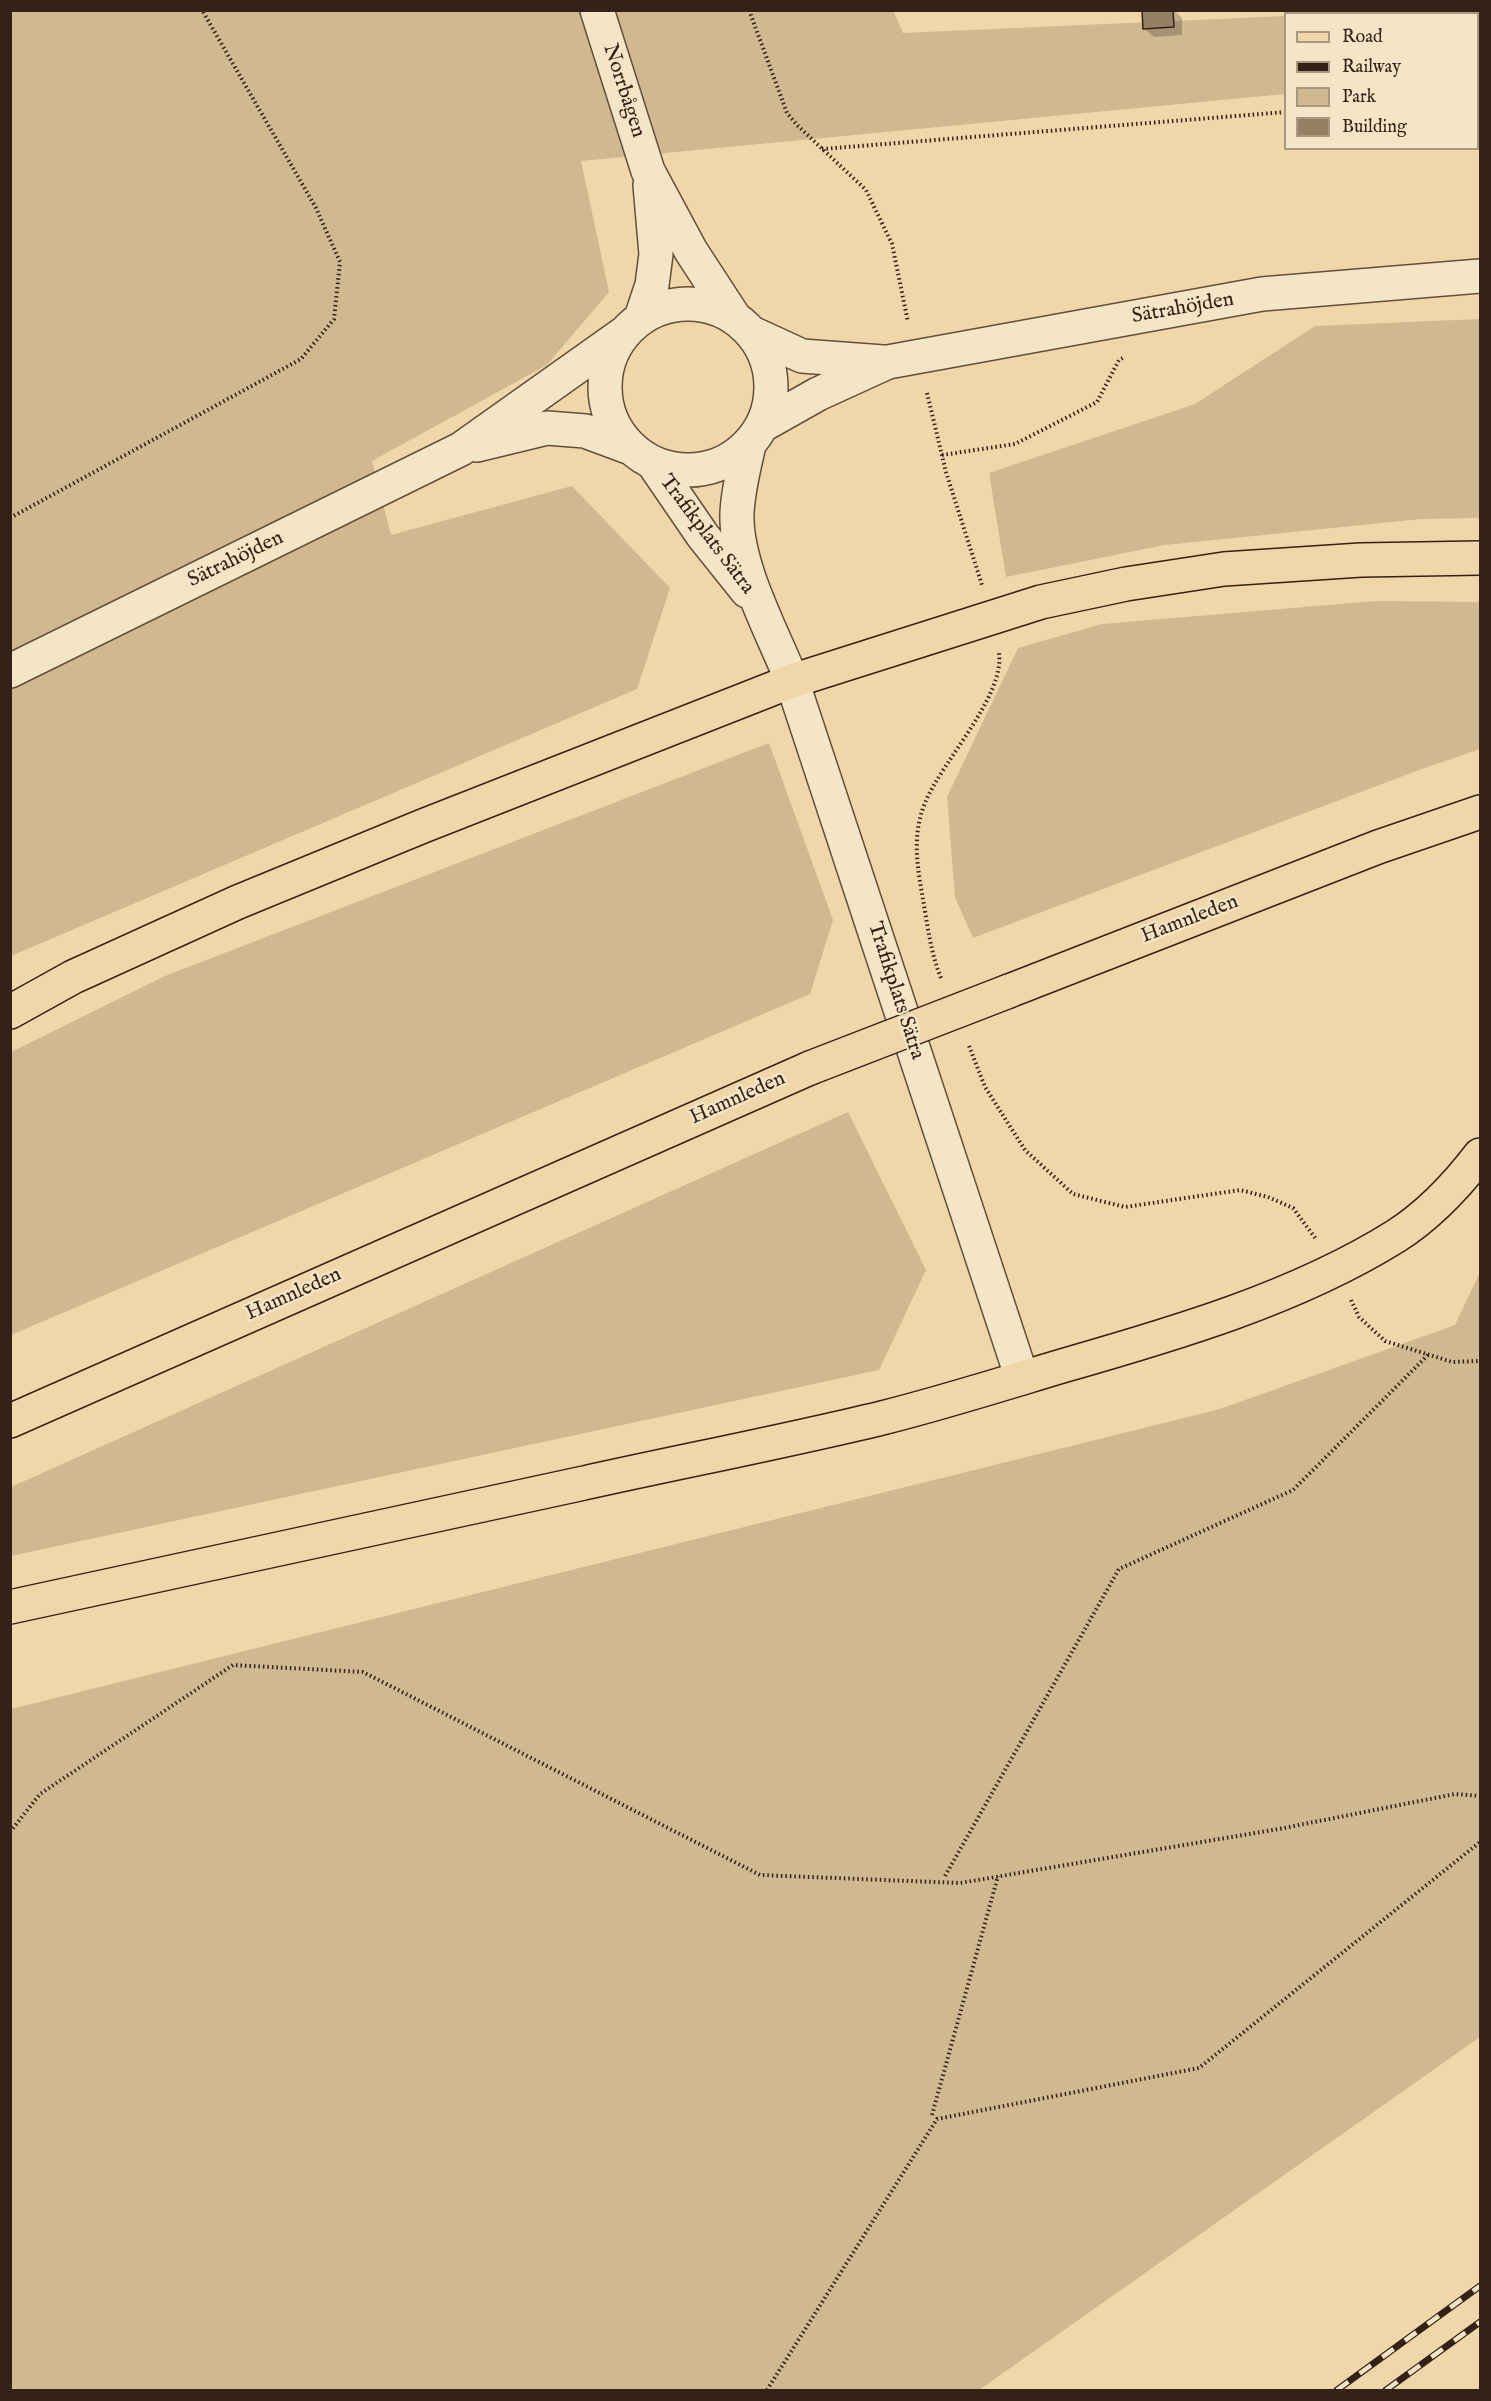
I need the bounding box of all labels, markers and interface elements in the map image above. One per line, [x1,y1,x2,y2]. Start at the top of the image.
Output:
legend [1284,12,1479,150]
text: Road [1342,26,1383,49]
street label: Norrbågen [596,41,650,141]
text: Railway [1342,56,1401,79]
text: Park [1342,86,1376,109]
text: Building [1342,116,1407,139]
street label: Sätrahöjden [1130,288,1236,330]
street label: Trafikplats Sätra [653,470,759,600]
street label: Sätrahöjden [184,526,288,594]
street label: Hamnleden [1138,890,1242,950]
street label: Trafikplats Sätra [861,919,929,1063]
street label: Hamnleden [686,1067,790,1131]
street label: Hamnleden [242,1263,346,1327]

